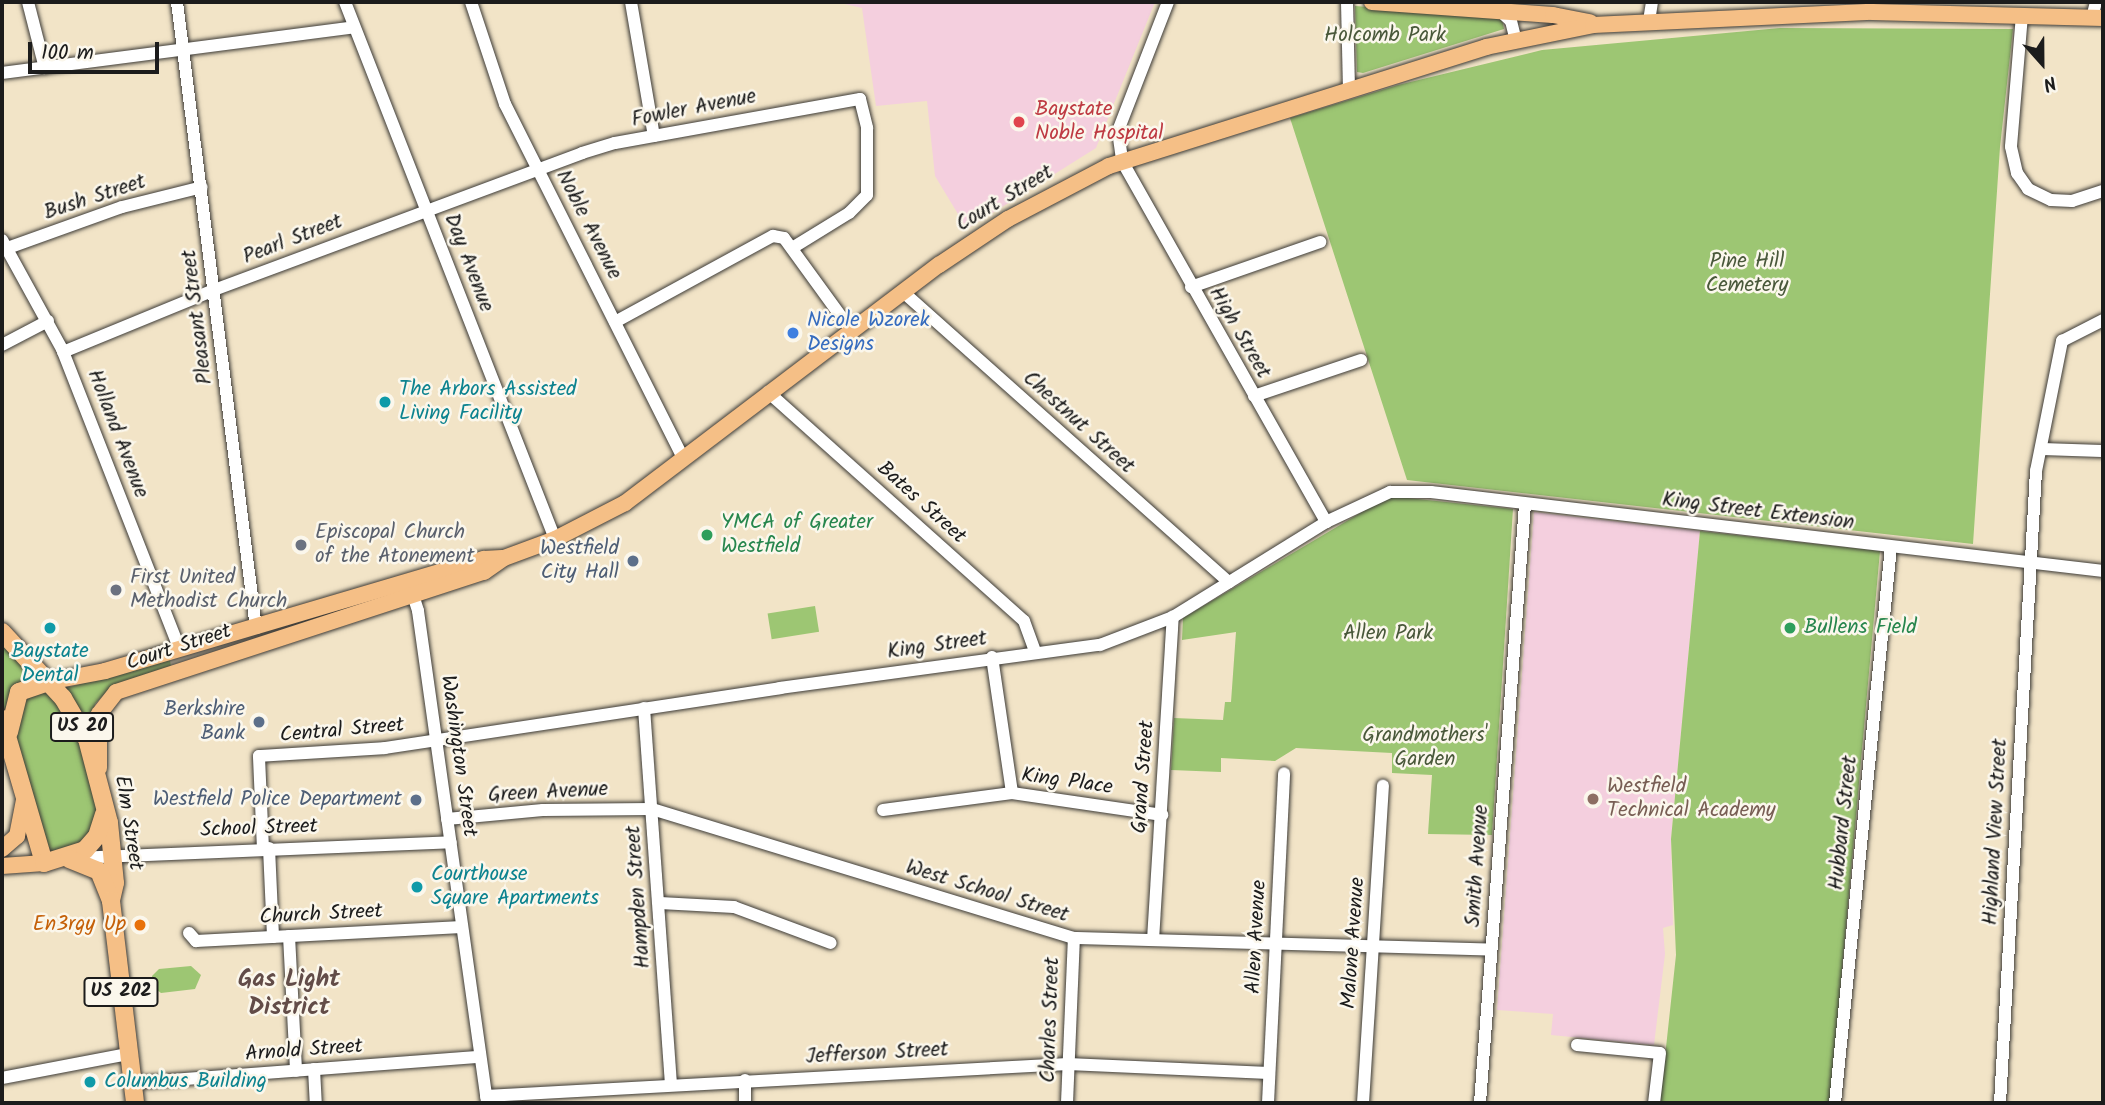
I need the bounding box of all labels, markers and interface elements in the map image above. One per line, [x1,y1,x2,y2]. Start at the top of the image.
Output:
park label: Holcomb Park [1324,23,1446,49]
scale bar [32,28,163,72]
north arrow [2007,28,2077,98]
text: 100 m [41,37,94,70]
text: N [2039,66,2061,99]
street label: Fowler Avenue [630,85,758,133]
place label: Baystate Noble Hospital [1035,97,1163,147]
marker: Baystate Noble Hospital [1009,112,1029,132]
street label: Court Street [952,160,1058,238]
street label: Noble Avenue [550,166,626,284]
street label: Bush Street [41,170,149,226]
street label: Pearl Street [240,210,346,270]
street label: Day Avenue [438,210,498,316]
street label: Pleasant Street [177,248,219,386]
park label: Pine Hill Cemetery [1706,249,1788,299]
street label: High Street [1203,283,1275,383]
place label: Nicole Wzorek Designs [807,308,930,358]
marker: Nicole Wzorek Designs [785,325,801,341]
street label: Holland Avenue [81,366,153,502]
street label: Chestnut Street [1017,366,1139,480]
place label: The Arbors Assisted Living Facility [399,377,577,427]
marker: The Arbors Assisted Living Facility [377,394,393,410]
street label: Bates Street [871,456,971,550]
street label: King Street Extension [1661,488,1855,536]
place label: YMCA of Greater Westfield [721,510,873,560]
place label: Episcopal Church of the Atonement [315,520,475,570]
marker: YMCA of Greater Westfield [699,527,715,543]
place label: Westfield City Hall [540,536,619,586]
marker: Episcopal Church of the Atonement [293,537,309,553]
marker: Westfield City Hall [625,553,641,569]
place label: First United Methodist Church [130,565,287,615]
marker: First United Methodist Church [108,582,124,598]
place label: Bullens Field [1804,615,1917,641]
street label: Court Street [123,619,235,677]
marker: Baystate Dental [42,620,58,636]
marker: Bullens Field [1782,620,1798,636]
park label: Allen Park [1343,621,1433,647]
street label: King Street [886,627,988,665]
place label: Baystate Dental [11,639,89,689]
street label: Washington Street [434,673,482,839]
place label: Berkshire Bank [164,697,245,747]
road number: US 20 [49,712,115,742]
street label: Central Street [279,713,405,749]
marker: Berkshire Bank [251,714,267,730]
street label: Grand Street [1127,720,1161,834]
park label: Grandmothers' Garden [1362,723,1488,773]
street label: Highland View Street [1979,738,2013,926]
street label: Hubbard Street [1824,754,1864,892]
street label: King Place [1020,763,1114,801]
street label: Elm Street [108,774,148,872]
place label: Westfield Technical Academy [1607,774,1776,824]
street label: Green Avenue [487,777,609,809]
place label: Westfield Police Department [153,787,402,813]
marker: Westfield Technical Academy [1585,791,1601,807]
marker: Westfield Police Department [408,792,424,808]
street label: Smith Avenue [1461,804,1495,928]
street label: School Street [200,814,318,844]
street label: Hampden Street [621,825,657,969]
street label: West School Street [903,855,1071,929]
place label: Courthouse Square Apartments [431,862,599,912]
street label: Malone Avenue [1337,876,1371,1010]
marker: Courthouse Square Apartments [409,879,425,895]
street label: Allen Avenue [1241,879,1273,995]
street label: Church Street [259,899,383,931]
place label: En3rgy Up [33,912,126,938]
marker: En3rgy Up [132,917,148,933]
street label: Charles Street [1036,957,1066,1083]
district label: Gas Light District [238,966,340,1022]
road number: US 202 [82,976,160,1008]
street label: Arnold Street [244,1034,364,1068]
street label: Jefferson Street [805,1038,949,1070]
place label: Columbus Building [104,1069,267,1095]
marker: Columbus Building [82,1074,98,1090]

